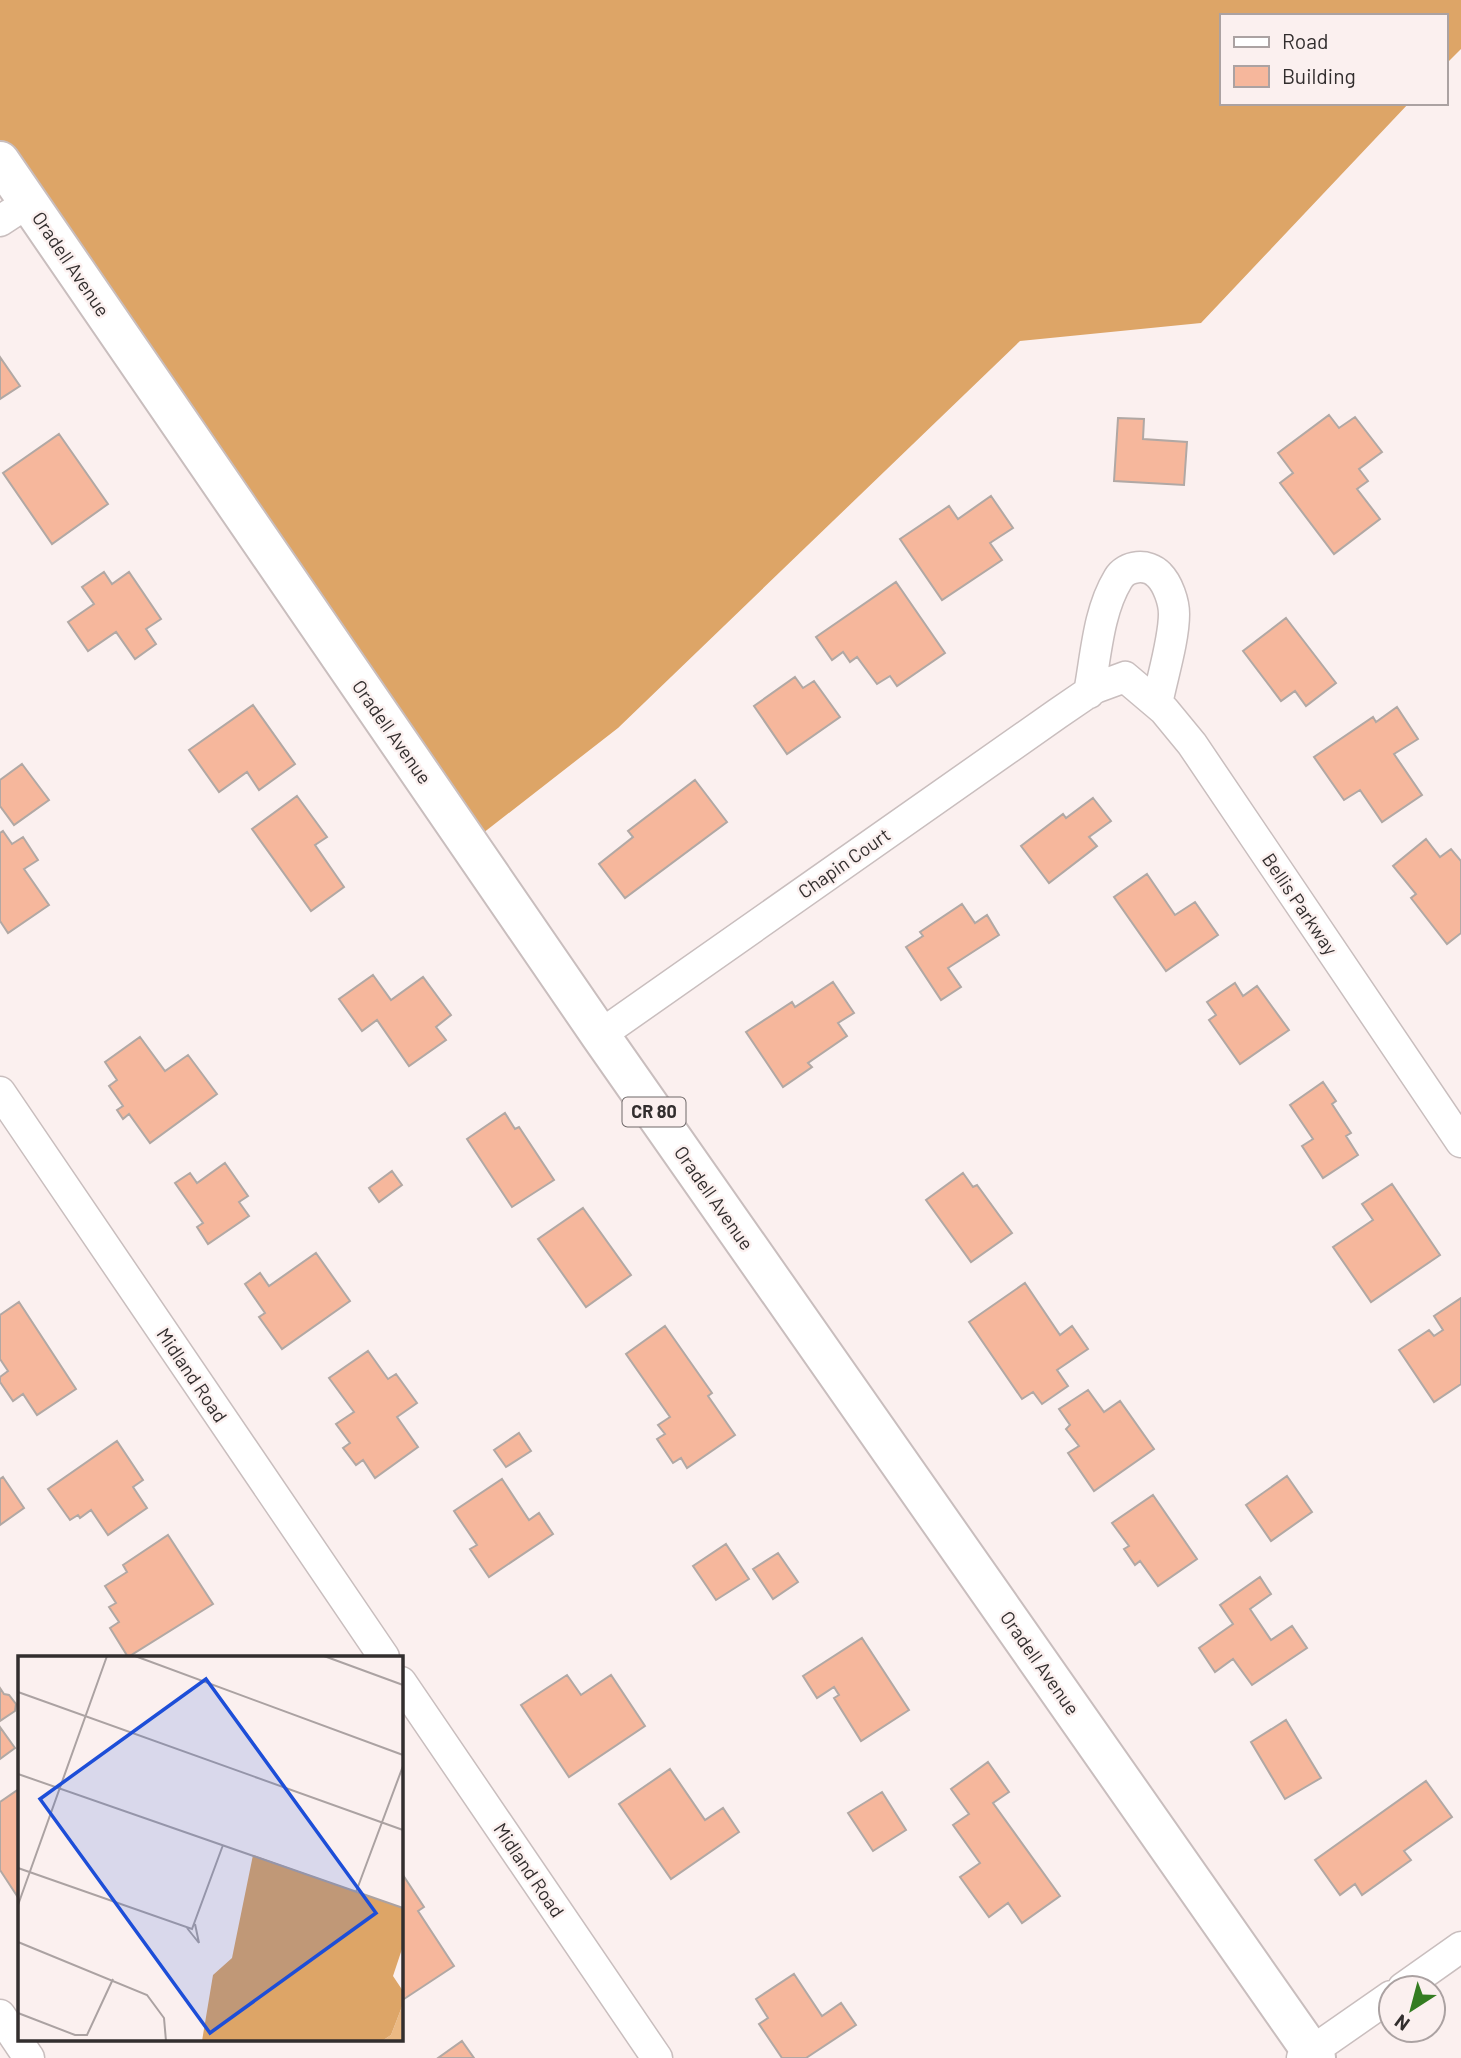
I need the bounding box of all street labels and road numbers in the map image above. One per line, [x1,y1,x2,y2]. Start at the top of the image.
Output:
street label: Oradell Avenue [28,207,115,321]
street label: Oradell Avenue [348,675,437,788]
street label: Chapin Court [793,822,894,903]
street label: Bellis Parkway [1258,848,1343,959]
road number: CR 80 [622,1098,686,1126]
street label: Oradell Avenue [670,1141,759,1254]
street label: Midland Road [152,1323,232,1426]
street label: Oradell Avenue [996,1606,1085,1719]
street label: Midland Road [489,1818,569,1921]

